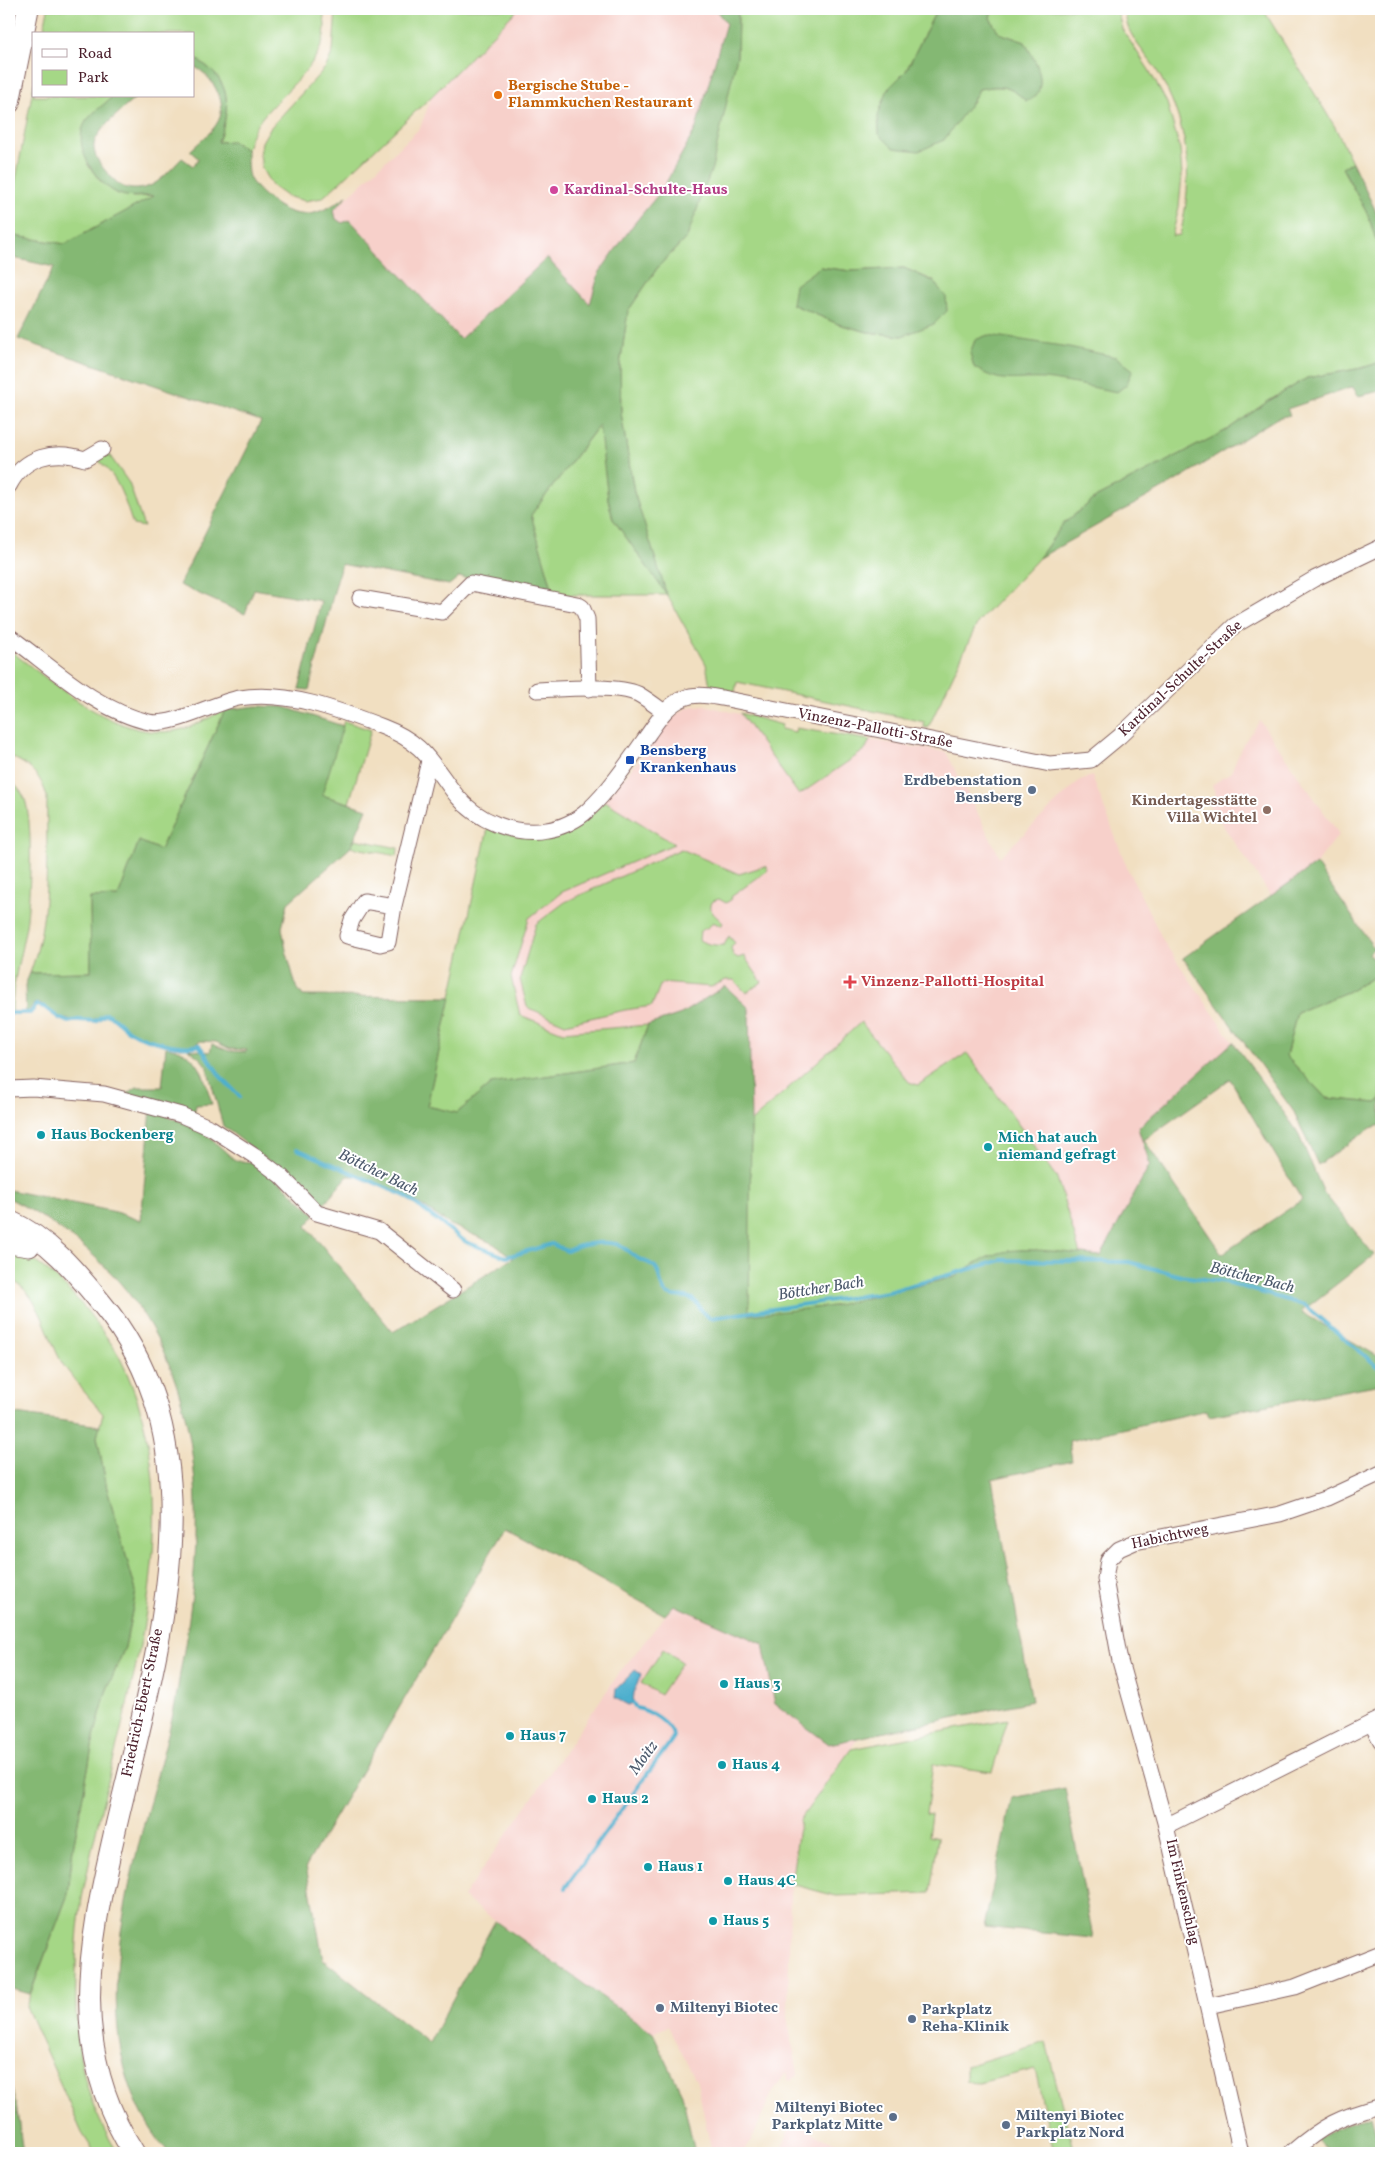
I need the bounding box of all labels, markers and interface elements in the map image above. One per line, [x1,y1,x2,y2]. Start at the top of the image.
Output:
legend [32,32,195,98]
text: Road [78,44,112,65]
text: Park [78,68,109,89]
place label: Bergische Stube - Flammkuchen Restaurant [508,76,693,114]
marker: Bergische Stube - Flammkuchen Restaurant [492,89,504,101]
place label: Kardinal-Schulte-Haus [564,180,728,201]
marker: Kardinal-Schulte-Haus [548,184,560,196]
street label: Kardinal-Schulte-Straße [1114,616,1248,742]
street label: Vinzenz-Pallotti-Straße [796,704,954,754]
place label: Bensberg Krankenhaus [640,741,737,779]
marker: Bensberg Krankenhaus [624,754,636,766]
place label: Erdbebenstation Bensberg [904,771,1022,809]
marker: Erdbebenstation Bensberg [1026,784,1038,796]
place label: Kindertagesstätte Villa Wichtel [1131,791,1257,829]
marker: Kindertagesstätte Villa Wichtel [1261,804,1273,816]
place label: Vinzenz-Pallotti-Hospital [861,972,1044,993]
marker: Vinzenz-Pallotti-Hospital [843,975,857,989]
place label: Haus Bockenberg [51,1125,174,1146]
place label: Mich hat auch niemand gefragt [998,1128,1116,1166]
marker: Haus Bockenberg [35,1129,47,1141]
marker: Mich hat auch niemand gefragt [982,1141,994,1153]
water label: Böttcher Bach [334,1144,422,1202]
water label: Böttcher Bach [1207,1257,1297,1299]
water label: Böttcher Bach [777,1271,865,1307]
street label: Habichtweg [1130,1519,1211,1555]
street label: Friedrich-Ebert-Straße [117,1627,169,1779]
place label: Haus 3 [734,1674,781,1695]
marker: Haus 3 [718,1678,730,1690]
place label: Haus 7 [520,1726,566,1747]
marker: Haus 7 [504,1730,516,1742]
water label: Moitz [624,1736,664,1780]
place label: Haus 4 [732,1755,780,1776]
marker: Haus 4 [716,1759,728,1771]
place label: Haus 2 [602,1789,649,1810]
marker: Haus 2 [586,1793,598,1805]
street label: Im Finkenschlag [1160,1837,1204,1947]
place label: Haus 1 [658,1857,703,1878]
marker: Haus 1 [642,1861,654,1873]
place label: Haus 4C [738,1871,796,1892]
marker: Haus 4C [722,1875,734,1887]
place label: Haus 5 [723,1911,769,1932]
marker: Haus 5 [707,1915,719,1927]
place label: Miltenyi Biotec [670,1998,778,2019]
place label: Parkplatz Reha-Klinik [922,2000,1009,2038]
marker: Miltenyi Biotec [654,2002,666,2014]
marker: Parkplatz Reha-Klinik [906,2013,918,2025]
place label: Miltenyi Biotec Parkplatz Mitte [772,2098,883,2136]
place label: Miltenyi Biotec Parkplatz Nord [1016,2106,1124,2144]
marker: Miltenyi Biotec Parkplatz Mitte [887,2111,899,2123]
marker: Miltenyi Biotec Parkplatz Nord [1000,2119,1012,2131]

